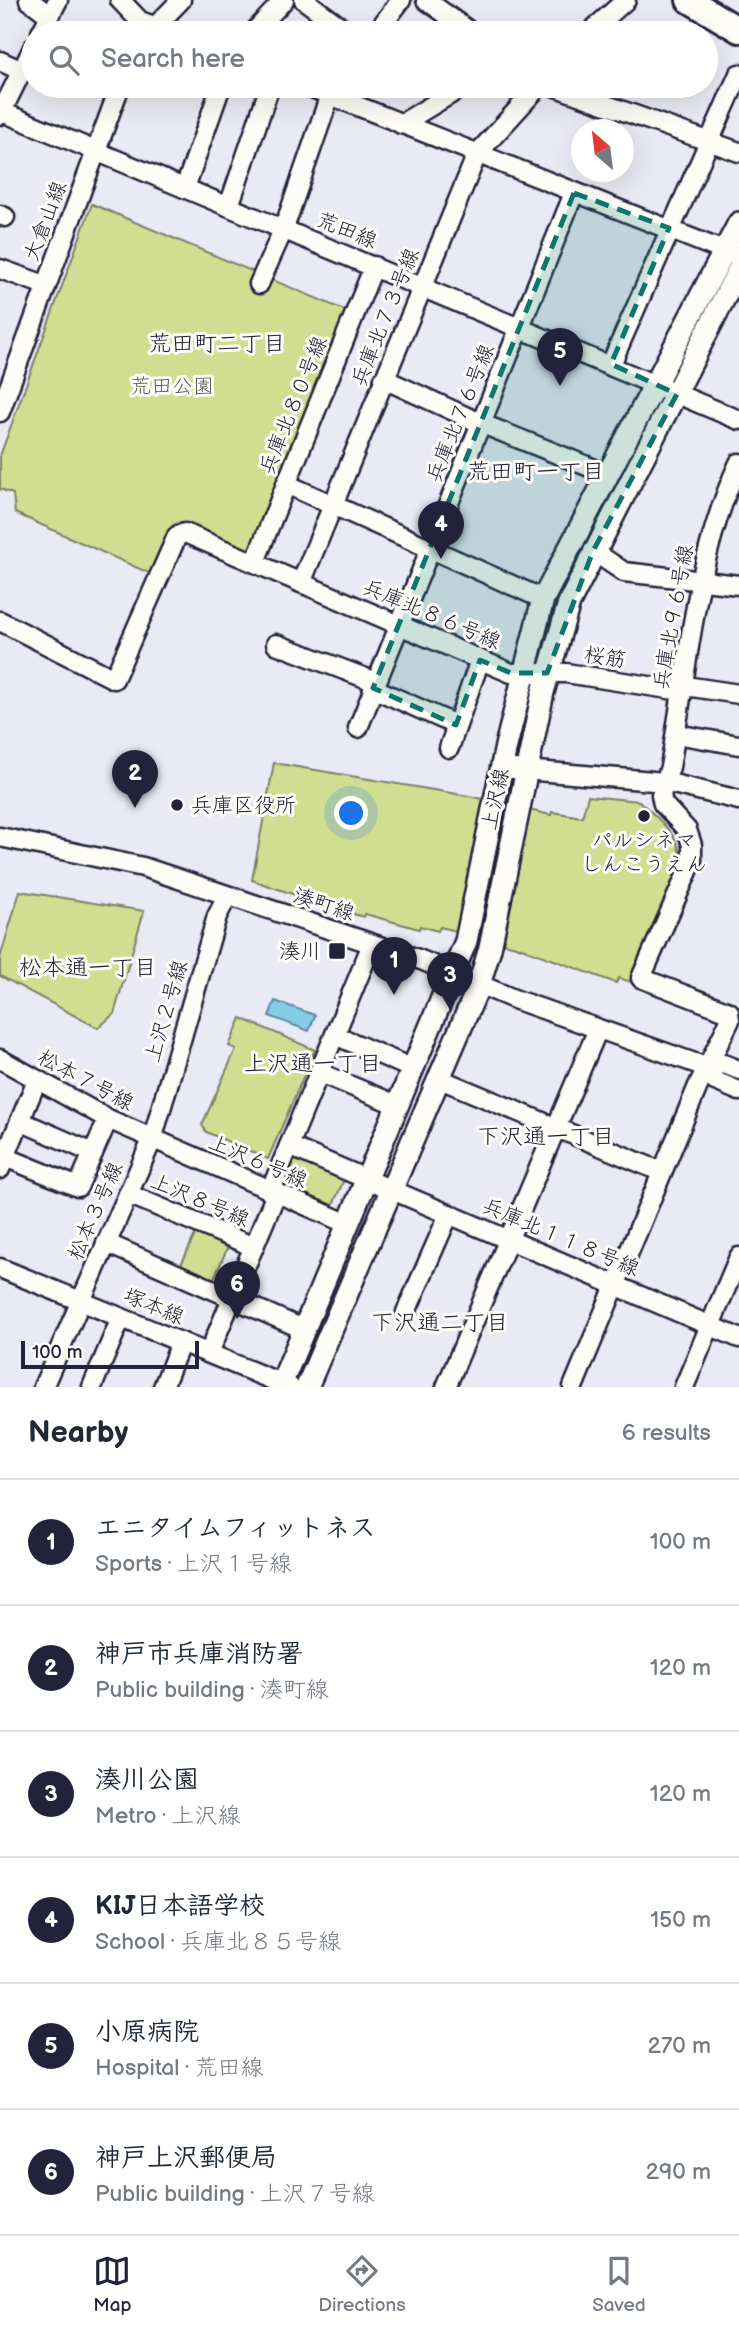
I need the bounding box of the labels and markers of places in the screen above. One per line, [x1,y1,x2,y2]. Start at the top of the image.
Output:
pin: 5 [537,328,583,386]
pin: 4 [418,501,464,559]
pin: 2 [112,750,158,808]
place label: 兵庫区役所 [191,793,296,818]
marker: 兵庫区役所 [169,797,185,813]
marker: パルシネマ しんこうえん [636,808,652,824]
place label: パルシネマ しんこうえん [581,828,707,877]
pin: 1 [371,937,417,995]
place label: 湊川 [279,939,321,964]
marker: 湊川 [327,941,347,961]
pin: 3 [427,952,473,1010]
pin: 6 [214,1261,260,1319]

